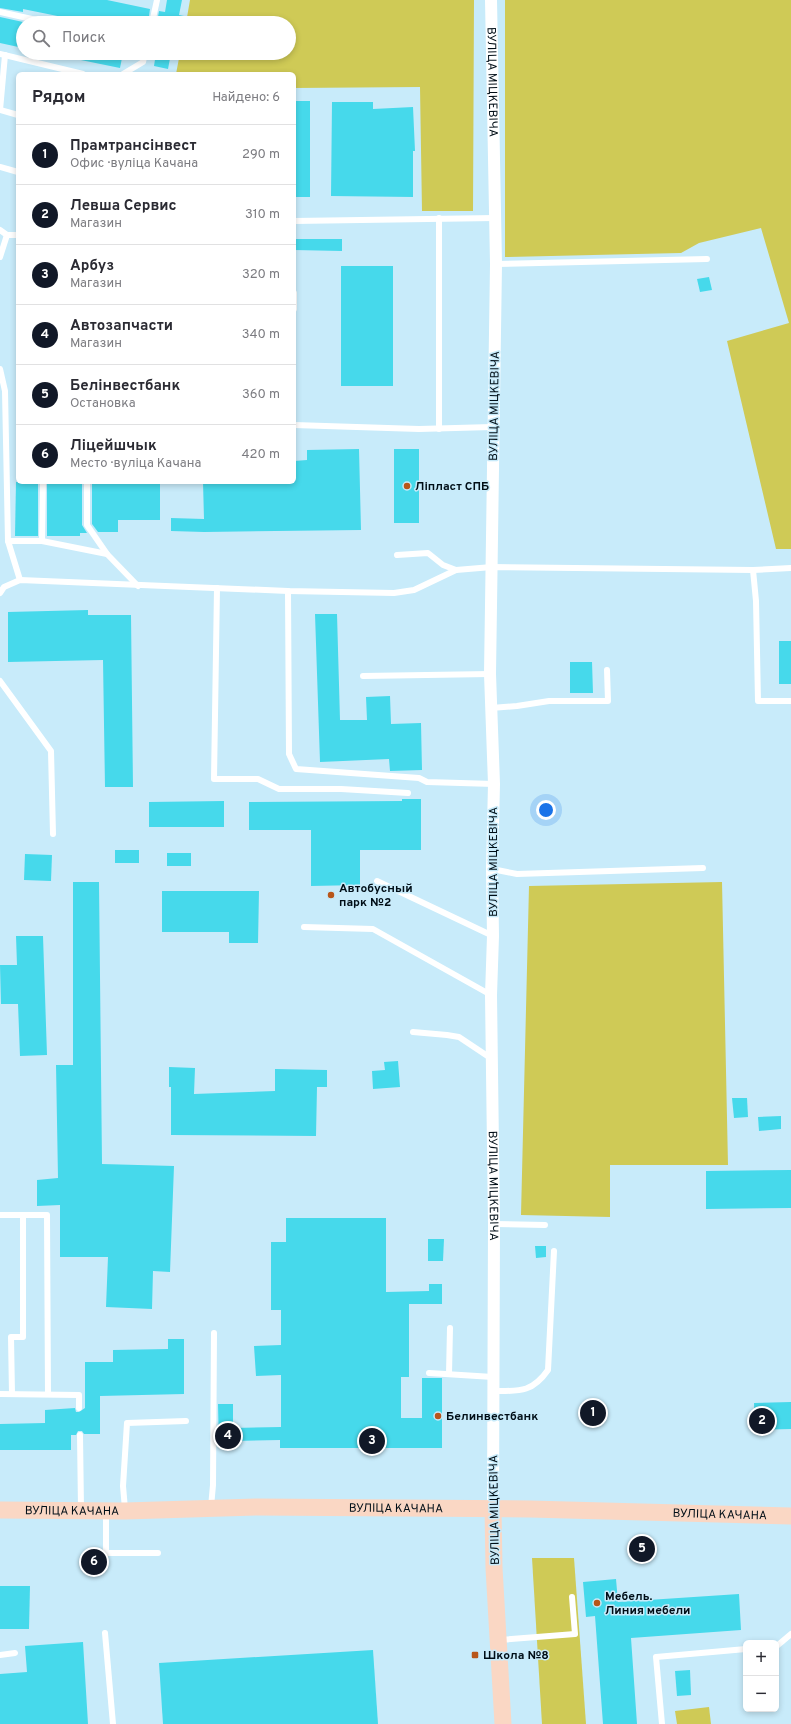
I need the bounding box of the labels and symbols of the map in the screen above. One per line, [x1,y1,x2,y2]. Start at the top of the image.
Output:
street label: ВУЛІЦА МІЦКЕВІЧА [483,27,501,137]
street label: ВУЛІЦА МІЦКЕВІЧА [486,351,504,461]
place label: Ліпласт СПБ [415,479,489,495]
marker: Ліпласт СПБ [402,481,412,491]
your location [536,800,556,820]
street label: ВУЛІЦА МІЦКЕВІЧА [486,807,502,917]
place label: Автобусный парк №2 [339,881,413,911]
marker: Автобусный парк №2 [326,890,336,900]
street label: ВУЛІЦА МІЦКЕВІЧА [484,1131,501,1241]
pin: 1 [580,1398,606,1428]
pin: 2 [749,1406,775,1436]
place label: Белинвестбанк [446,1409,538,1425]
marker: Белинвестбанк [433,1411,443,1421]
pin: 4 [215,1421,241,1451]
pin: 3 [359,1426,385,1456]
street label: ВУЛІЦА МІЦКЕВІЧА [486,1455,504,1565]
street label: ВУЛІЦА КАЧАНА [349,1501,443,1517]
street label: ВУЛІЦА КАЧАНА [25,1503,119,1520]
street label: ВУЛІЦА КАЧАНА [672,1506,767,1524]
pin: 5 [629,1534,655,1564]
pin: 6 [81,1547,107,1577]
place label: Мебель. Линия мебели [605,1589,691,1619]
marker: Мебель. Линия мебели [592,1598,602,1608]
place label: Школа №8 [483,1648,549,1664]
marker: Школа №8 [470,1650,480,1660]

